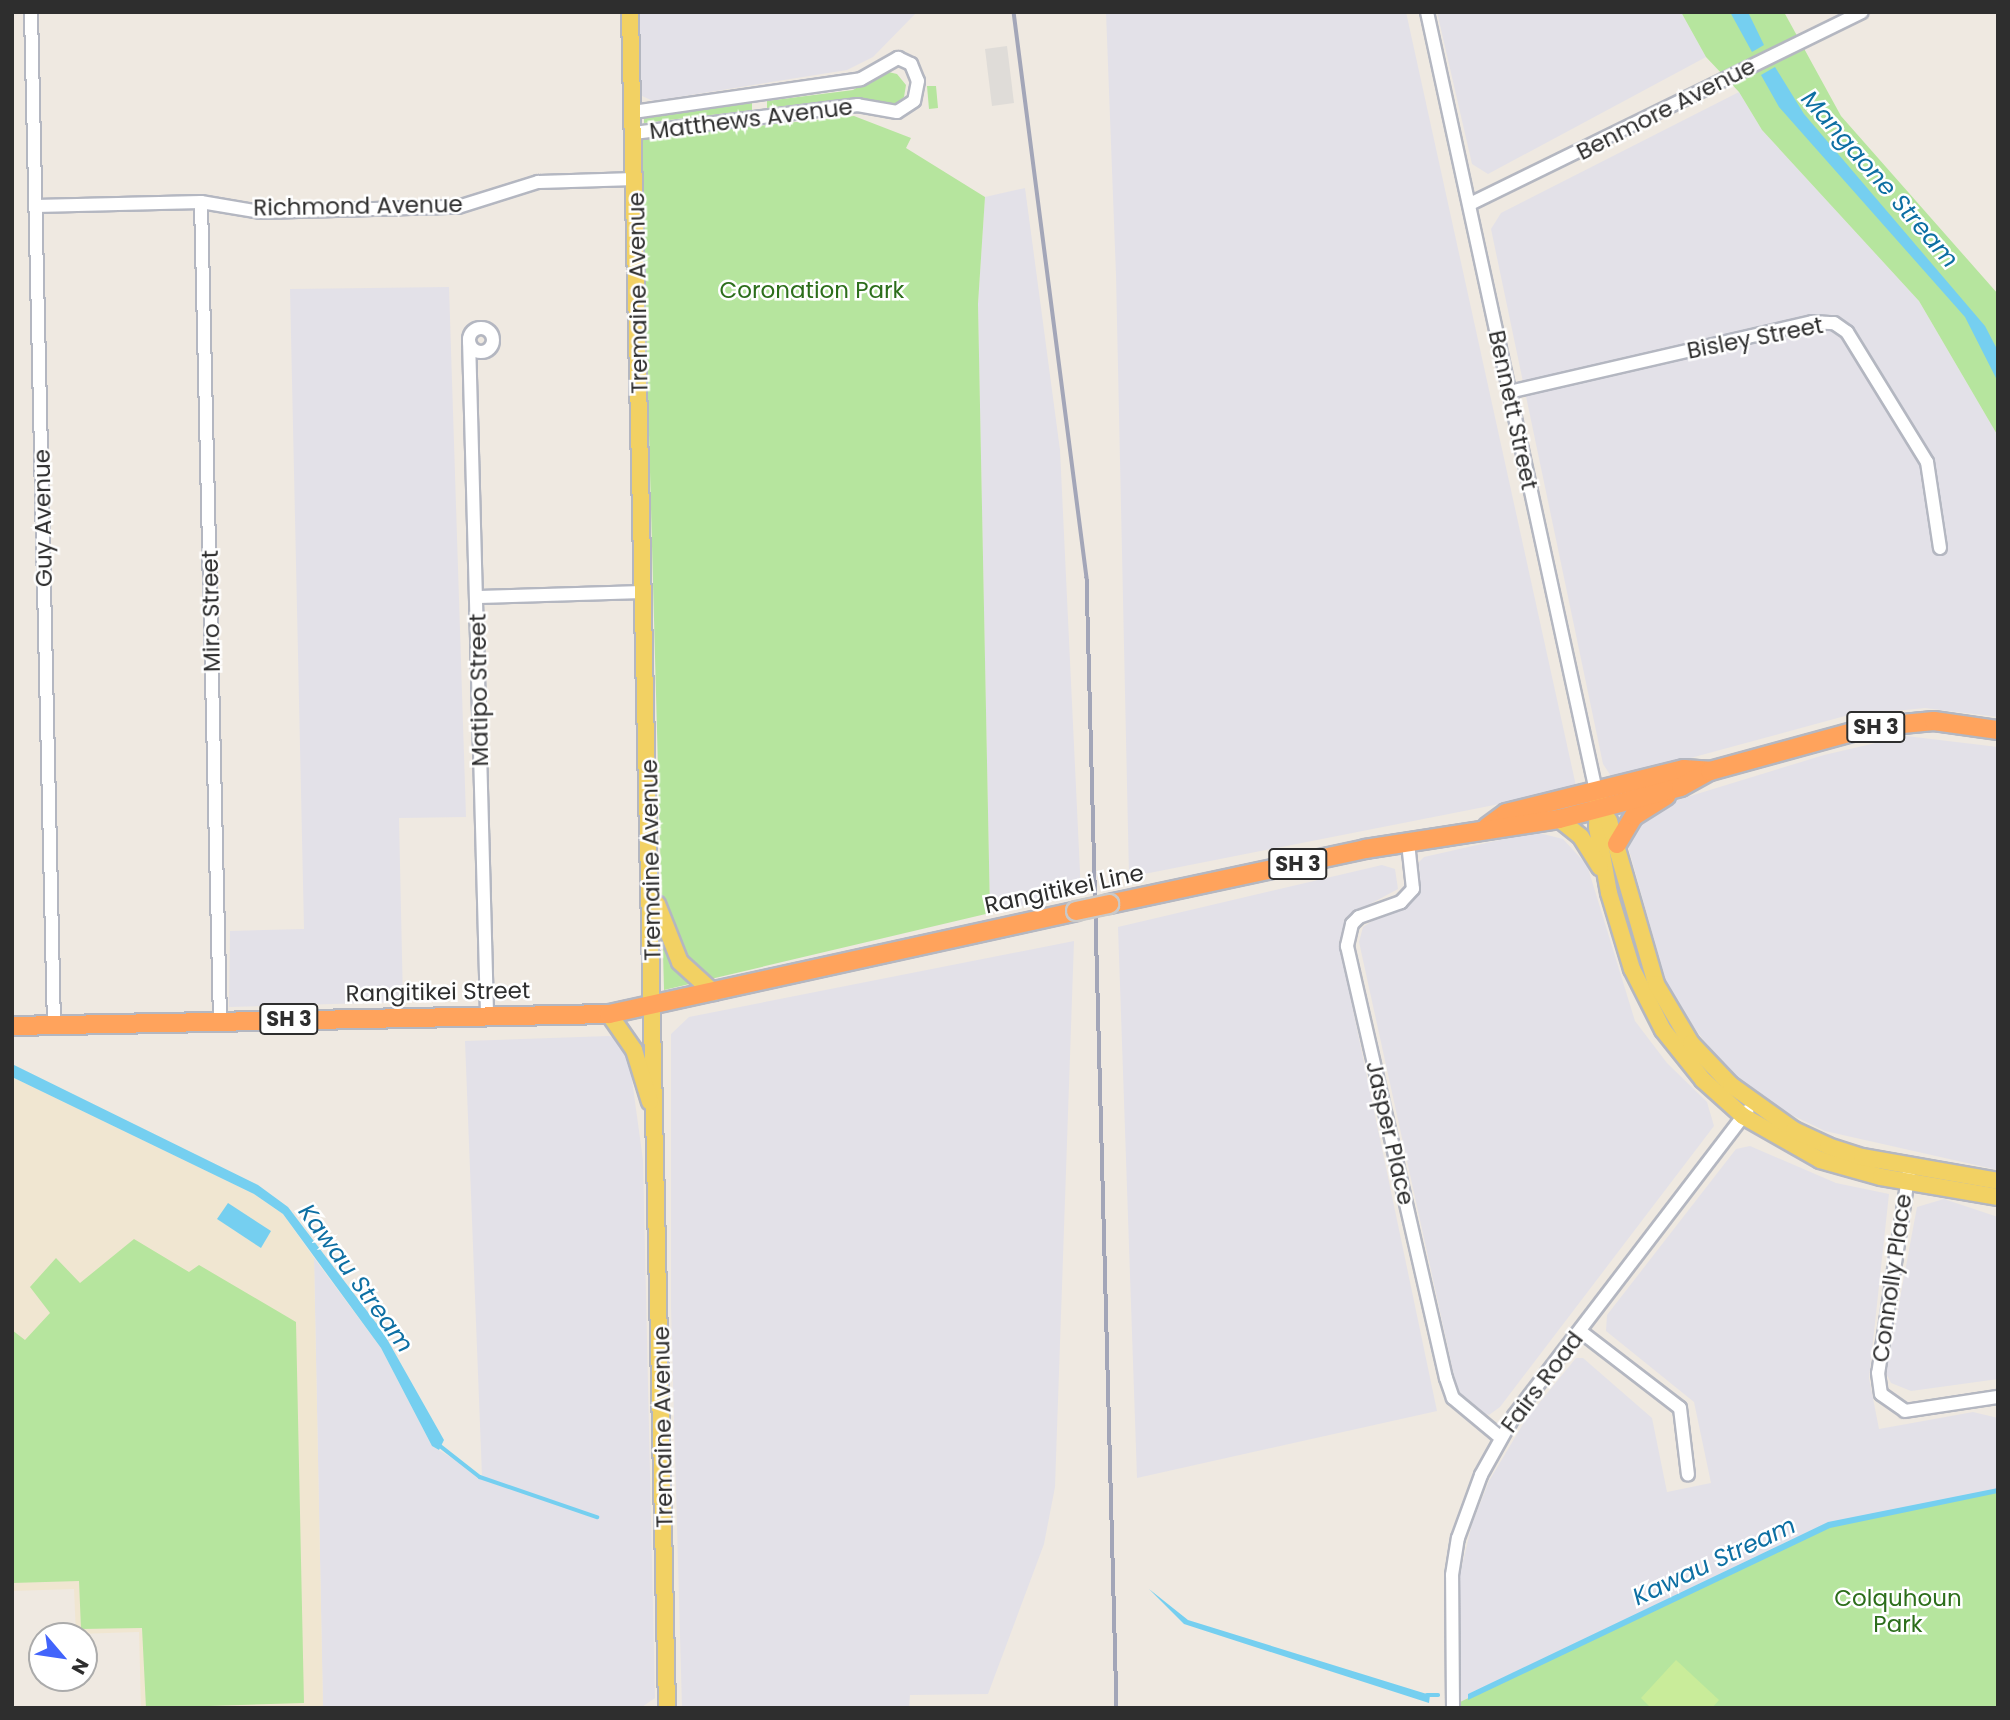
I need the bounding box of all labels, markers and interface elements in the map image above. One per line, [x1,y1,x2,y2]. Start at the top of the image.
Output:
street label: Benmore Avenue [1572,52,1760,166]
water label: Mangaone Stream [1795,85,1965,273]
street label: Matthews Avenue [648,93,854,145]
street label: Richmond Avenue [253,190,463,222]
street label: Tremaine Avenue [622,192,654,394]
park label: Coronation Park [720,276,904,304]
street label: Bisley Street [1685,311,1825,365]
street label: Bennett Street [1483,328,1543,492]
street label: Guy Avenue [28,449,58,587]
street label: Miro Street [196,550,226,672]
street label: Matipo Street [464,613,494,767]
road number: SH 3 [1846,710,1906,744]
street label: Tremaine Avenue [635,759,667,961]
road number: SH 3 [1268,846,1328,882]
street label: Rangitikei Line [982,859,1146,919]
street label: Rangitikei Street [345,977,531,1007]
road number: SH 3 [259,1002,319,1036]
street label: Jasper Place [1360,1058,1420,1208]
street label: Connolly Place [1867,1192,1917,1364]
water label: Kawau Stream [292,1198,420,1358]
street label: Tremaine Avenue [647,1326,679,1528]
street label: Fairs Road [1495,1326,1589,1438]
water label: Kawau Stream [1628,1511,1800,1611]
park label: Colquhoun Park [1834,1584,1962,1638]
north arrow [28,1622,98,1692]
text: N [65,1654,95,1679]

